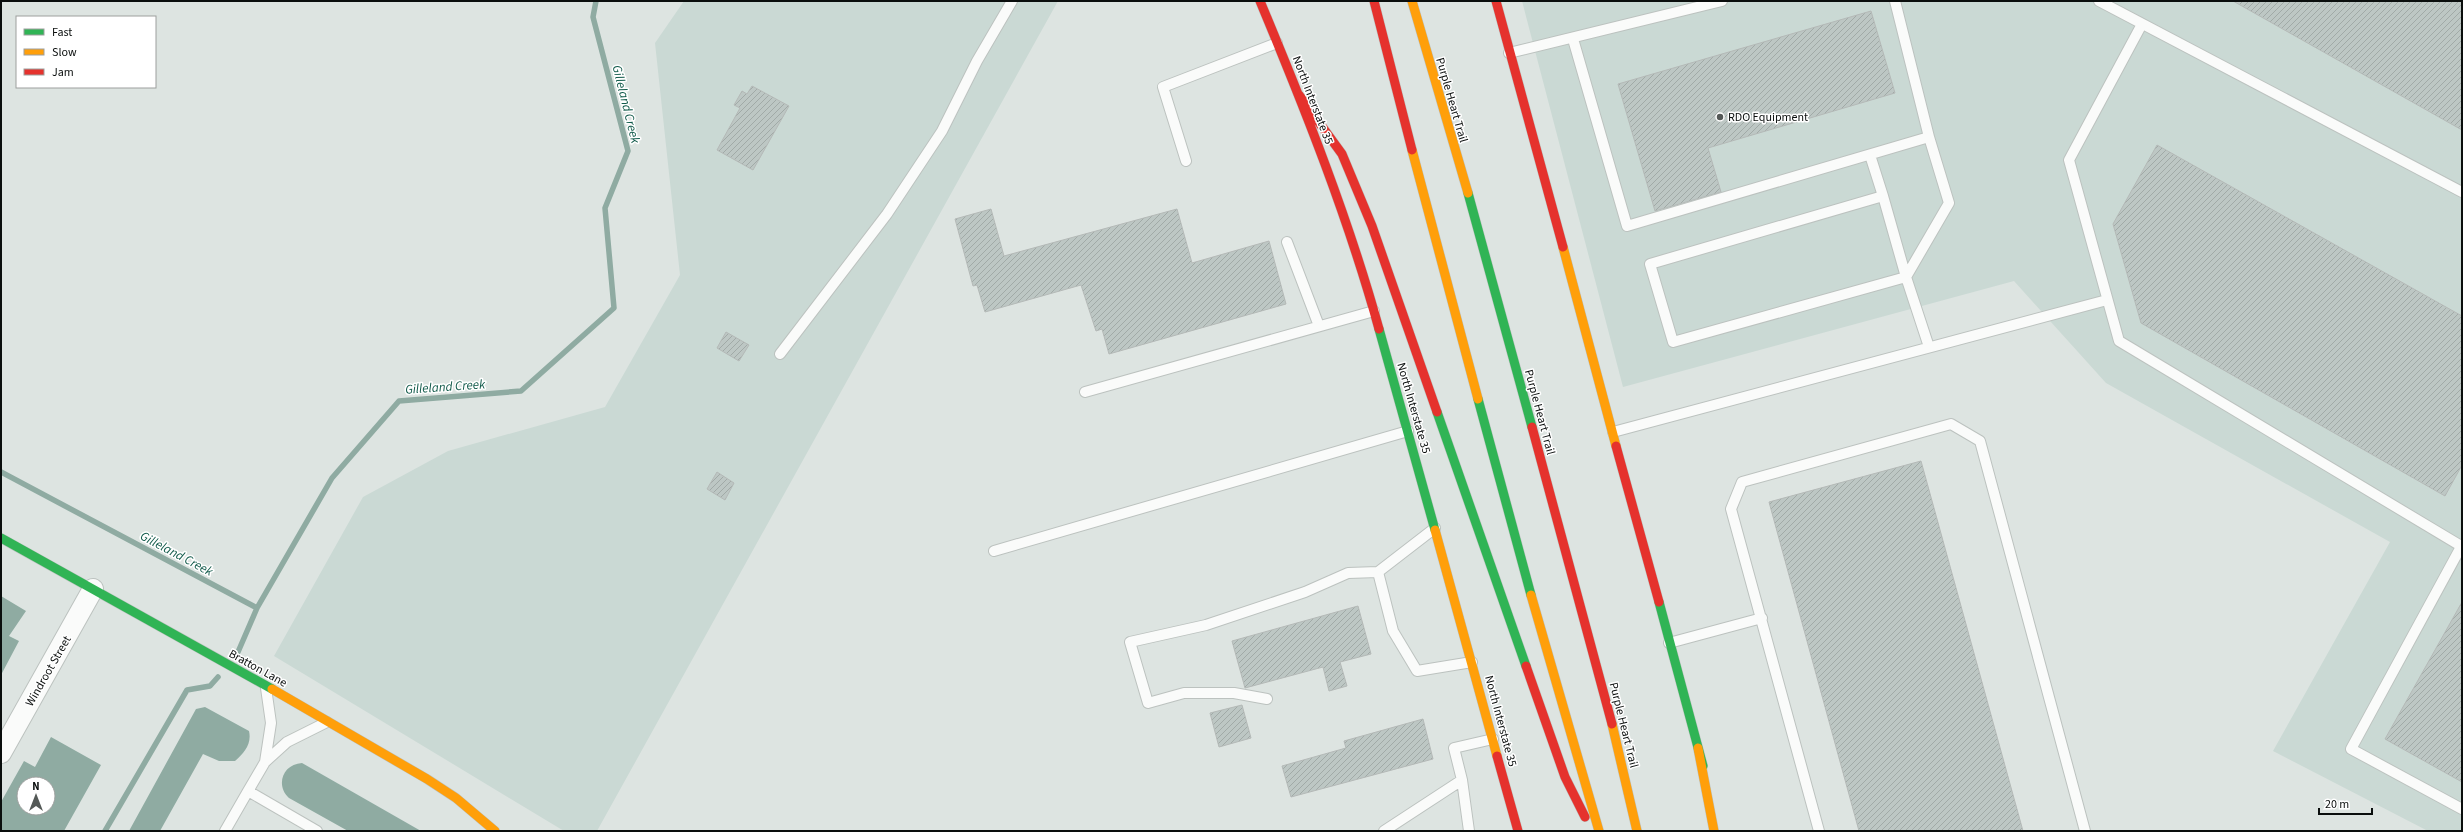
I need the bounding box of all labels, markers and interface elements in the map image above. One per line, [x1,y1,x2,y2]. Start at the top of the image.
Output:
legend [16,16,156,88]
text: Fast [52,24,72,41]
text: Slow [52,44,77,61]
street label: North Interstate 35 [1288,53,1337,147]
street label: Purple Heart Trail [1431,56,1472,145]
water label: Gilleland Creek [608,63,645,146]
text: Jam [52,64,74,81]
place label: RDO Equipment [1728,109,1808,126]
marker: RDO Equipment [1715,112,1725,122]
street label: North Interstate 35 [1392,361,1435,456]
street label: Purple Heart Trail [1520,368,1559,457]
water label: Gilleland Creek [404,375,486,399]
water label: Gilleland Creek [137,527,217,581]
street label: Windroot Street [21,633,76,710]
street label: Bratton Lane [225,645,290,692]
street label: North Interstate 35 [1480,674,1521,769]
street label: Purple Heart Trail [1605,681,1642,770]
north arrow [16,776,56,816]
text: N [32,779,40,794]
scale bar [2319,790,2372,816]
text: 20 m [2325,796,2349,813]

